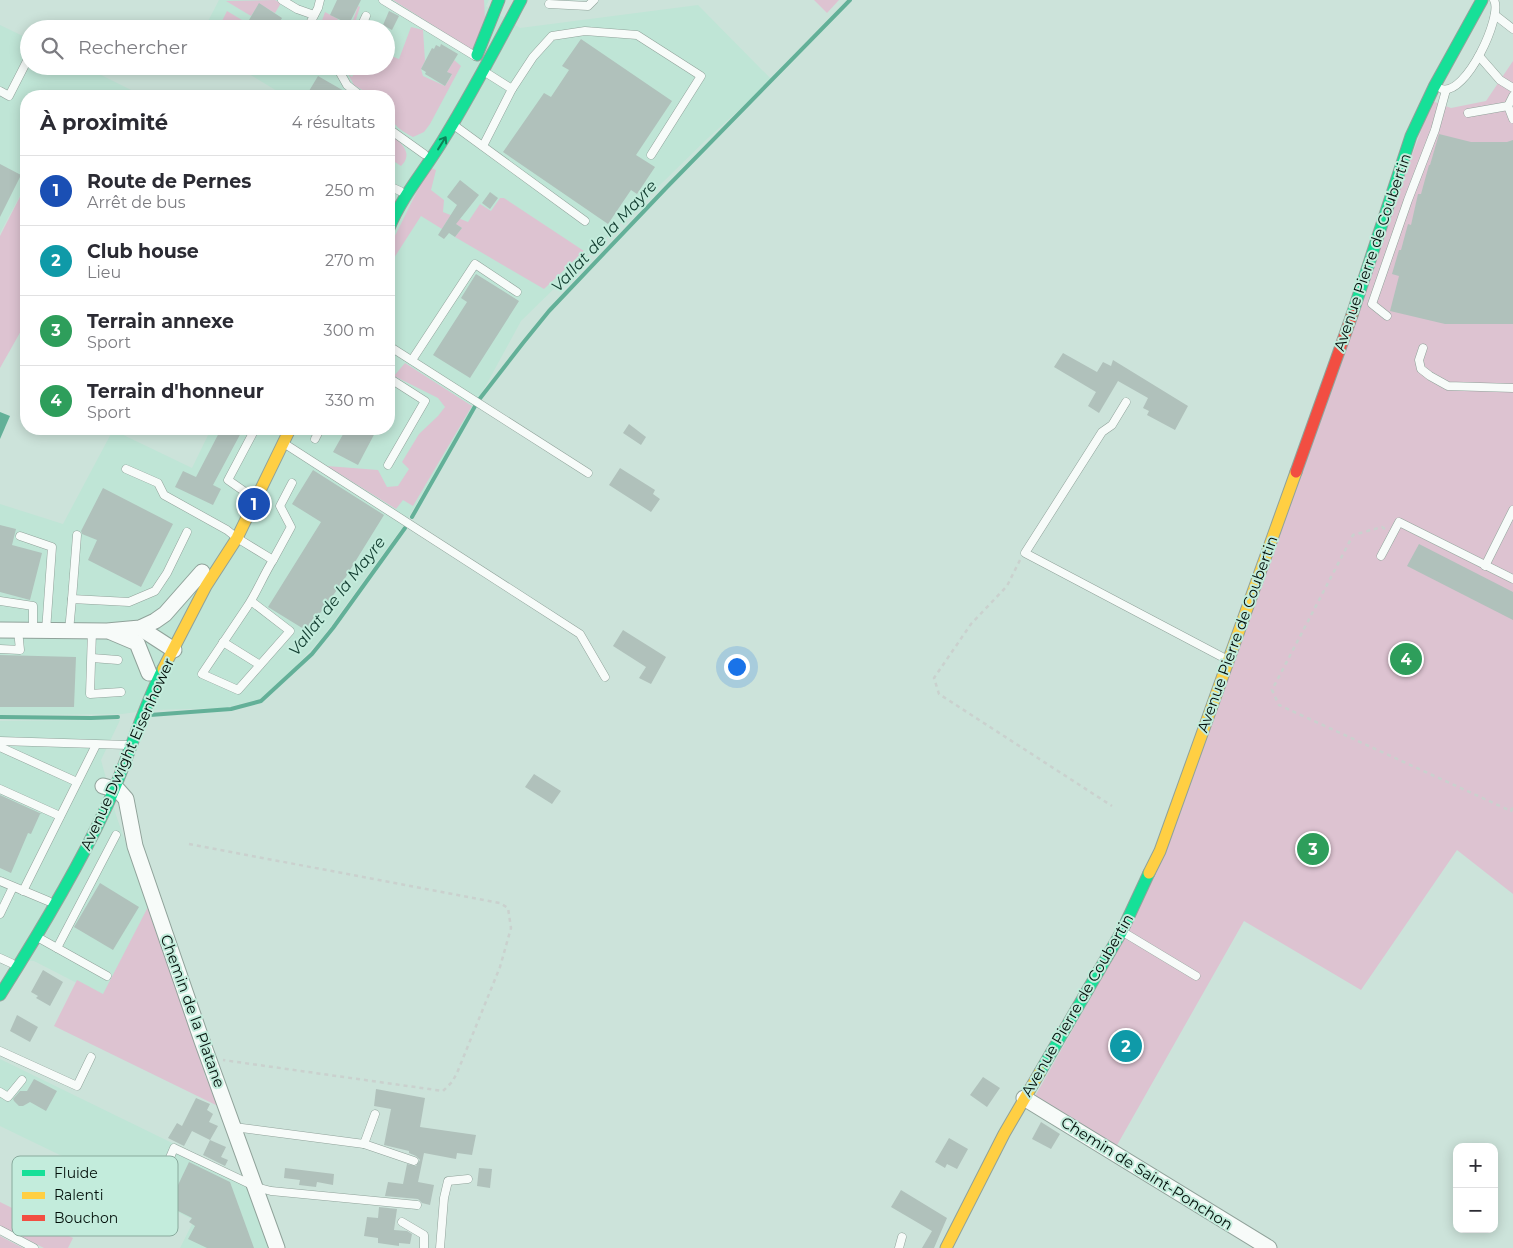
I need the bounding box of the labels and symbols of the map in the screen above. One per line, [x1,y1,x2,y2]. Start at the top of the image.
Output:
one-way arrow [438,136,448,150]
street label: Avenue Pierre de Coubertin [1329,151,1415,353]
water label: Vallat de la Mayre [547,176,661,296]
pin: 1 [238,485,270,523]
water label: Vallat de la Mayre [285,533,389,659]
street label: Avenue Pierre de Coubertin [1193,533,1281,735]
pin: 4 [1390,640,1422,678]
your location [724,654,750,680]
street label: Avenue Dwight Eisenhower [76,655,178,853]
pin: 3 [1297,830,1329,868]
street label: Avenue Pierre de Coubertin [1017,910,1137,1100]
street label: Chemin de la Platane [156,932,230,1090]
pin: 2 [1110,1027,1142,1065]
street label: Chemin de Saint-Ponchon [1058,1112,1236,1234]
legend [12,1156,178,1236]
text: Fluide [54,1164,98,1182]
text: Ralenti [54,1186,103,1204]
text: Bouchon [54,1209,118,1227]

